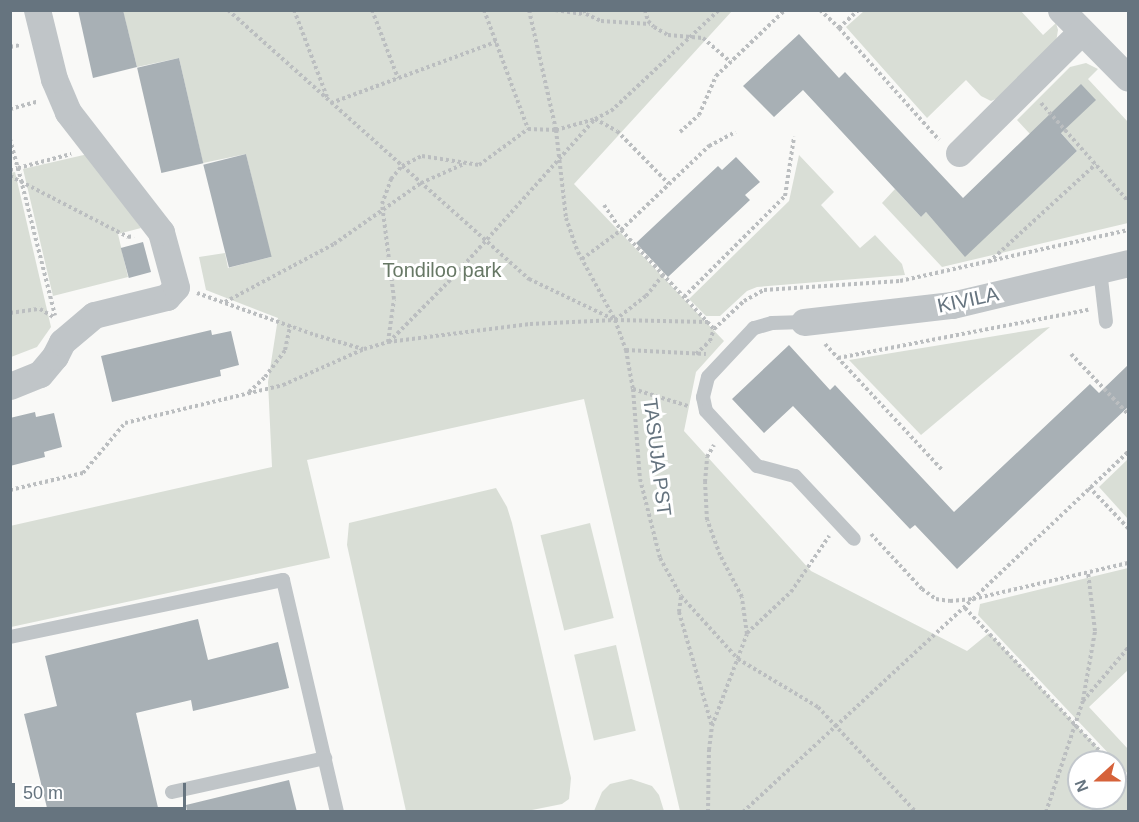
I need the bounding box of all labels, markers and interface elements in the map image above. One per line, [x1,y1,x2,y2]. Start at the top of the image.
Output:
park label: Tondiloo park [383,258,501,282]
street label: KIVILA [935,282,1001,318]
street label: TASUJA PST [638,396,676,518]
north arrow [1067,750,1127,810]
scale bar [15,771,189,809]
text: N [1072,777,1092,794]
text: 50 m [23,783,63,803]

